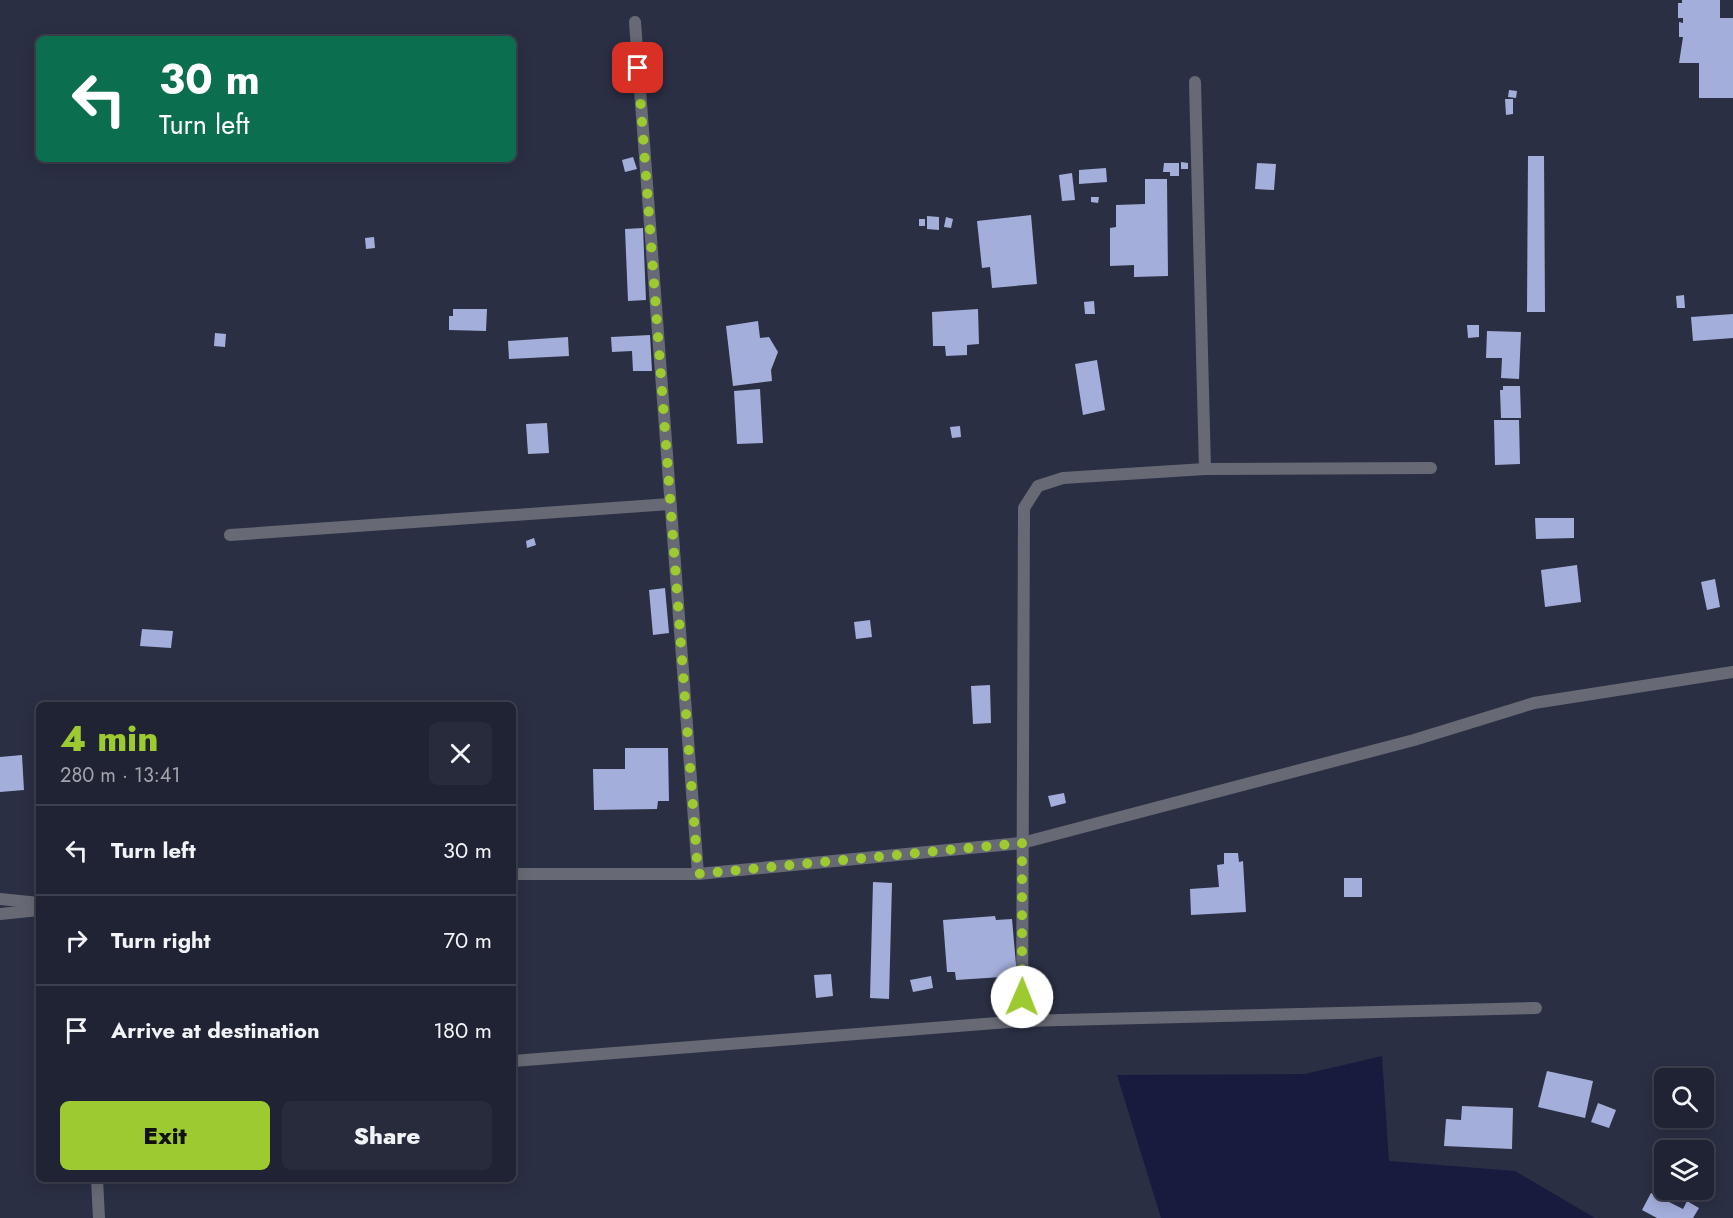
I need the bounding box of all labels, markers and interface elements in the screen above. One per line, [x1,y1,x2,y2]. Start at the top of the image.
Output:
pin [612,42,663,93]
text: 30 m [159,49,260,110]
icon: arrive [621,51,654,84]
icon: left [60,60,138,138]
text: Turn left [159,105,249,144]
text: 4 min [60,712,158,764]
button: close [429,722,492,785]
text: 280 m · 13:41 [60,761,180,790]
icon: left [60,834,93,867]
text: Turn left [111,834,196,866]
text: 30 m [443,834,492,866]
icon: right [60,924,93,957]
text: Turn right [111,924,211,956]
text: 70 m [443,924,492,956]
position arrow [990,965,1054,1029]
icon: arrive [60,1014,93,1047]
text: Arrive at destination [111,1014,320,1046]
text: 180 m [433,1014,492,1046]
map controls [1654,1068,1714,1200]
button: search [1654,1068,1714,1128]
button: Exit [60,1101,270,1170]
button: Share [282,1101,492,1170]
button: layers [1654,1140,1714,1200]

